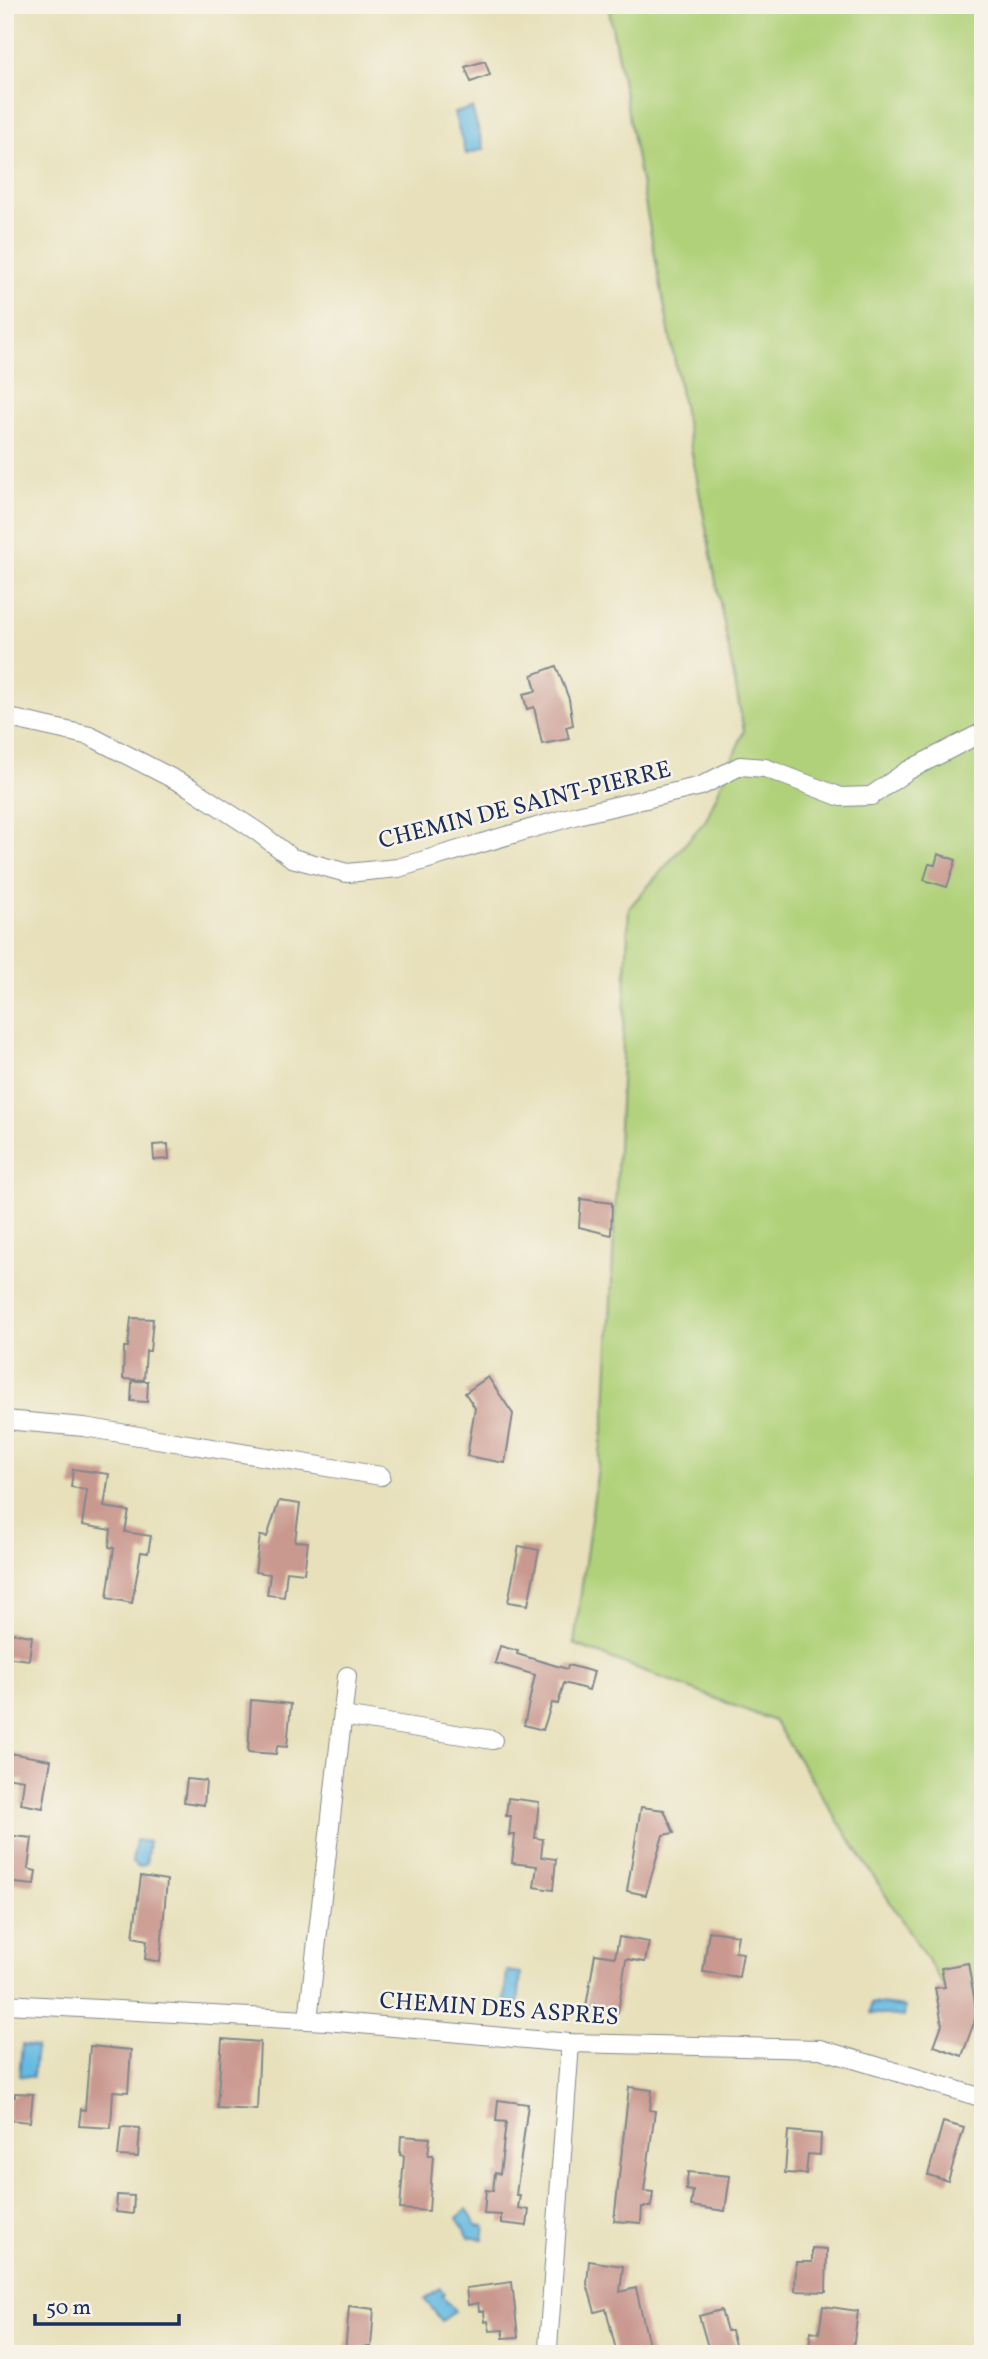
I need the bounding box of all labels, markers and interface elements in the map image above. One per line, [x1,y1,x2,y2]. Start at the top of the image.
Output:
street label: CHEMIN DE SAINT-PIERRE [375,753,675,859]
street label: CHEMIN DES ASPRES [378,1985,620,2035]
scale bar [35,2282,178,2326]
text: 50 m [46,2294,91,2323]

